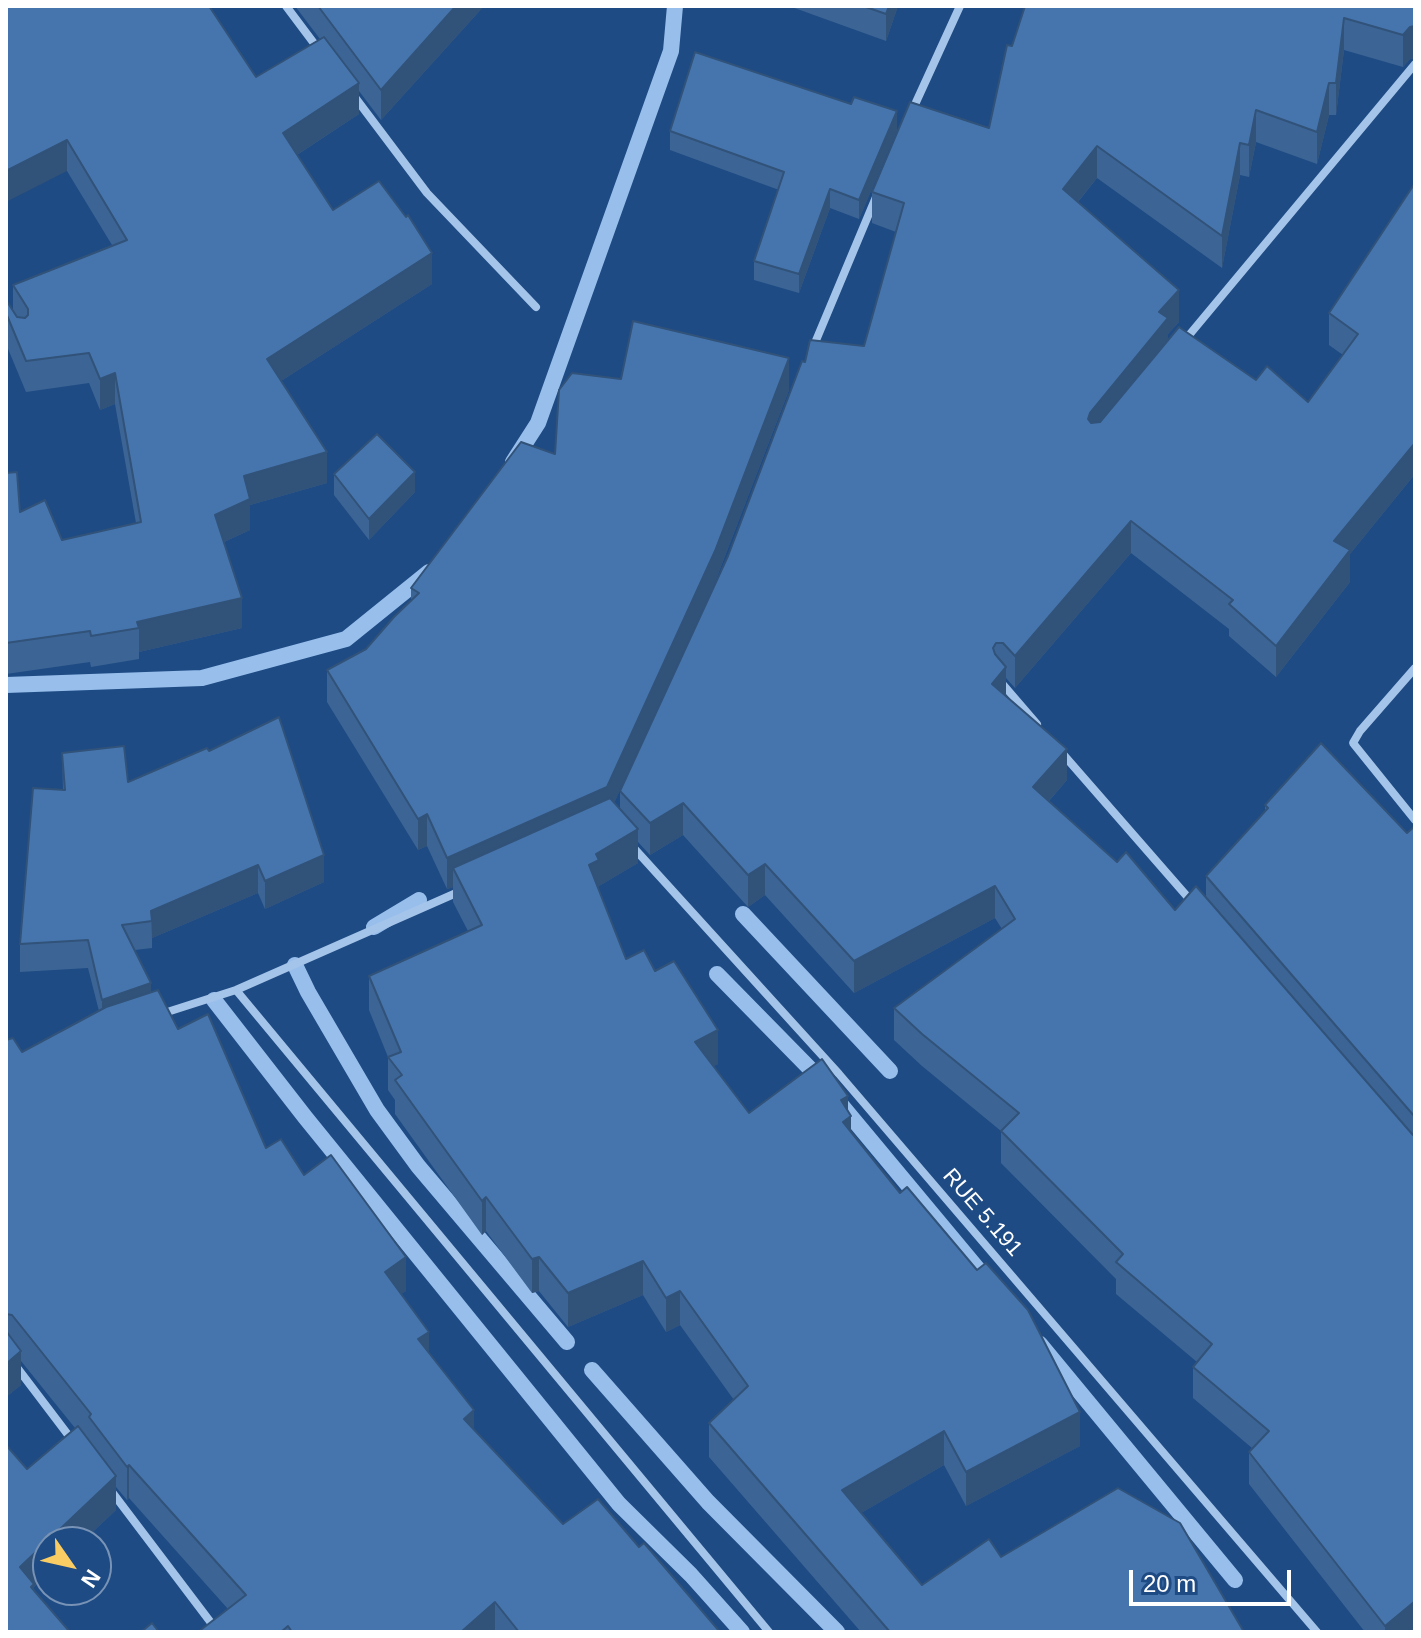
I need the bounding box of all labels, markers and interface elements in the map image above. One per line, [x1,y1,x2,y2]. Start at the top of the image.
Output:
street label: RUE 5.191 [937,1164,1027,1262]
north arrow [32,1526,112,1606]
scale bar [1133,1554,1295,1604]
text: N [76,1565,105,1592]
text: 20 m [1143,1570,1196,1597]

